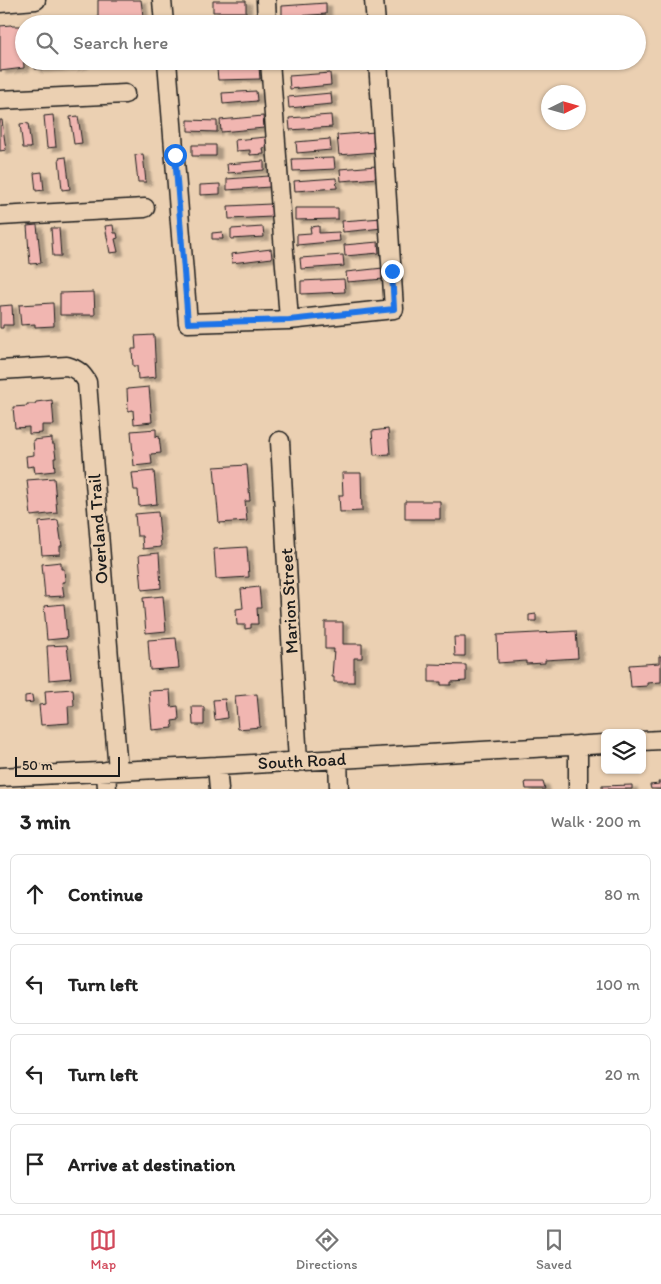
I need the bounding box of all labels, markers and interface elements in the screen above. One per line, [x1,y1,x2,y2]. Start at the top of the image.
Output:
search box [15,15,646,70]
icon: search [33,29,61,57]
text: Search here [73,31,168,54]
north arrow [541,85,586,130]
route start [164,144,187,167]
route end [381,260,404,283]
street label: Overland Trail [83,473,113,585]
street label: Marion Street [275,547,303,654]
map controls [601,729,646,774]
button: layers [601,729,646,774]
street label: South Road [257,748,347,774]
scale bar [15,754,120,777]
text: 50 m [22,757,53,774]
text: 3 min [20,809,70,834]
text: Walk · 200 m [551,812,641,831]
icon: ahead [21,880,49,908]
text: Continue [68,883,143,906]
text: 80 m [604,885,640,904]
icon: left [21,970,49,998]
text: Turn left [68,973,138,996]
text: 100 m [596,975,640,994]
icon: left [21,1060,49,1088]
text: Turn left [68,1063,138,1086]
text: 20 m [605,1065,640,1084]
icon: arrive [21,1150,49,1178]
text: Arrive at destination [68,1153,235,1176]
tab: Map [89,1226,117,1273]
tab: Directions [296,1226,357,1273]
tab: Saved [536,1226,572,1273]

